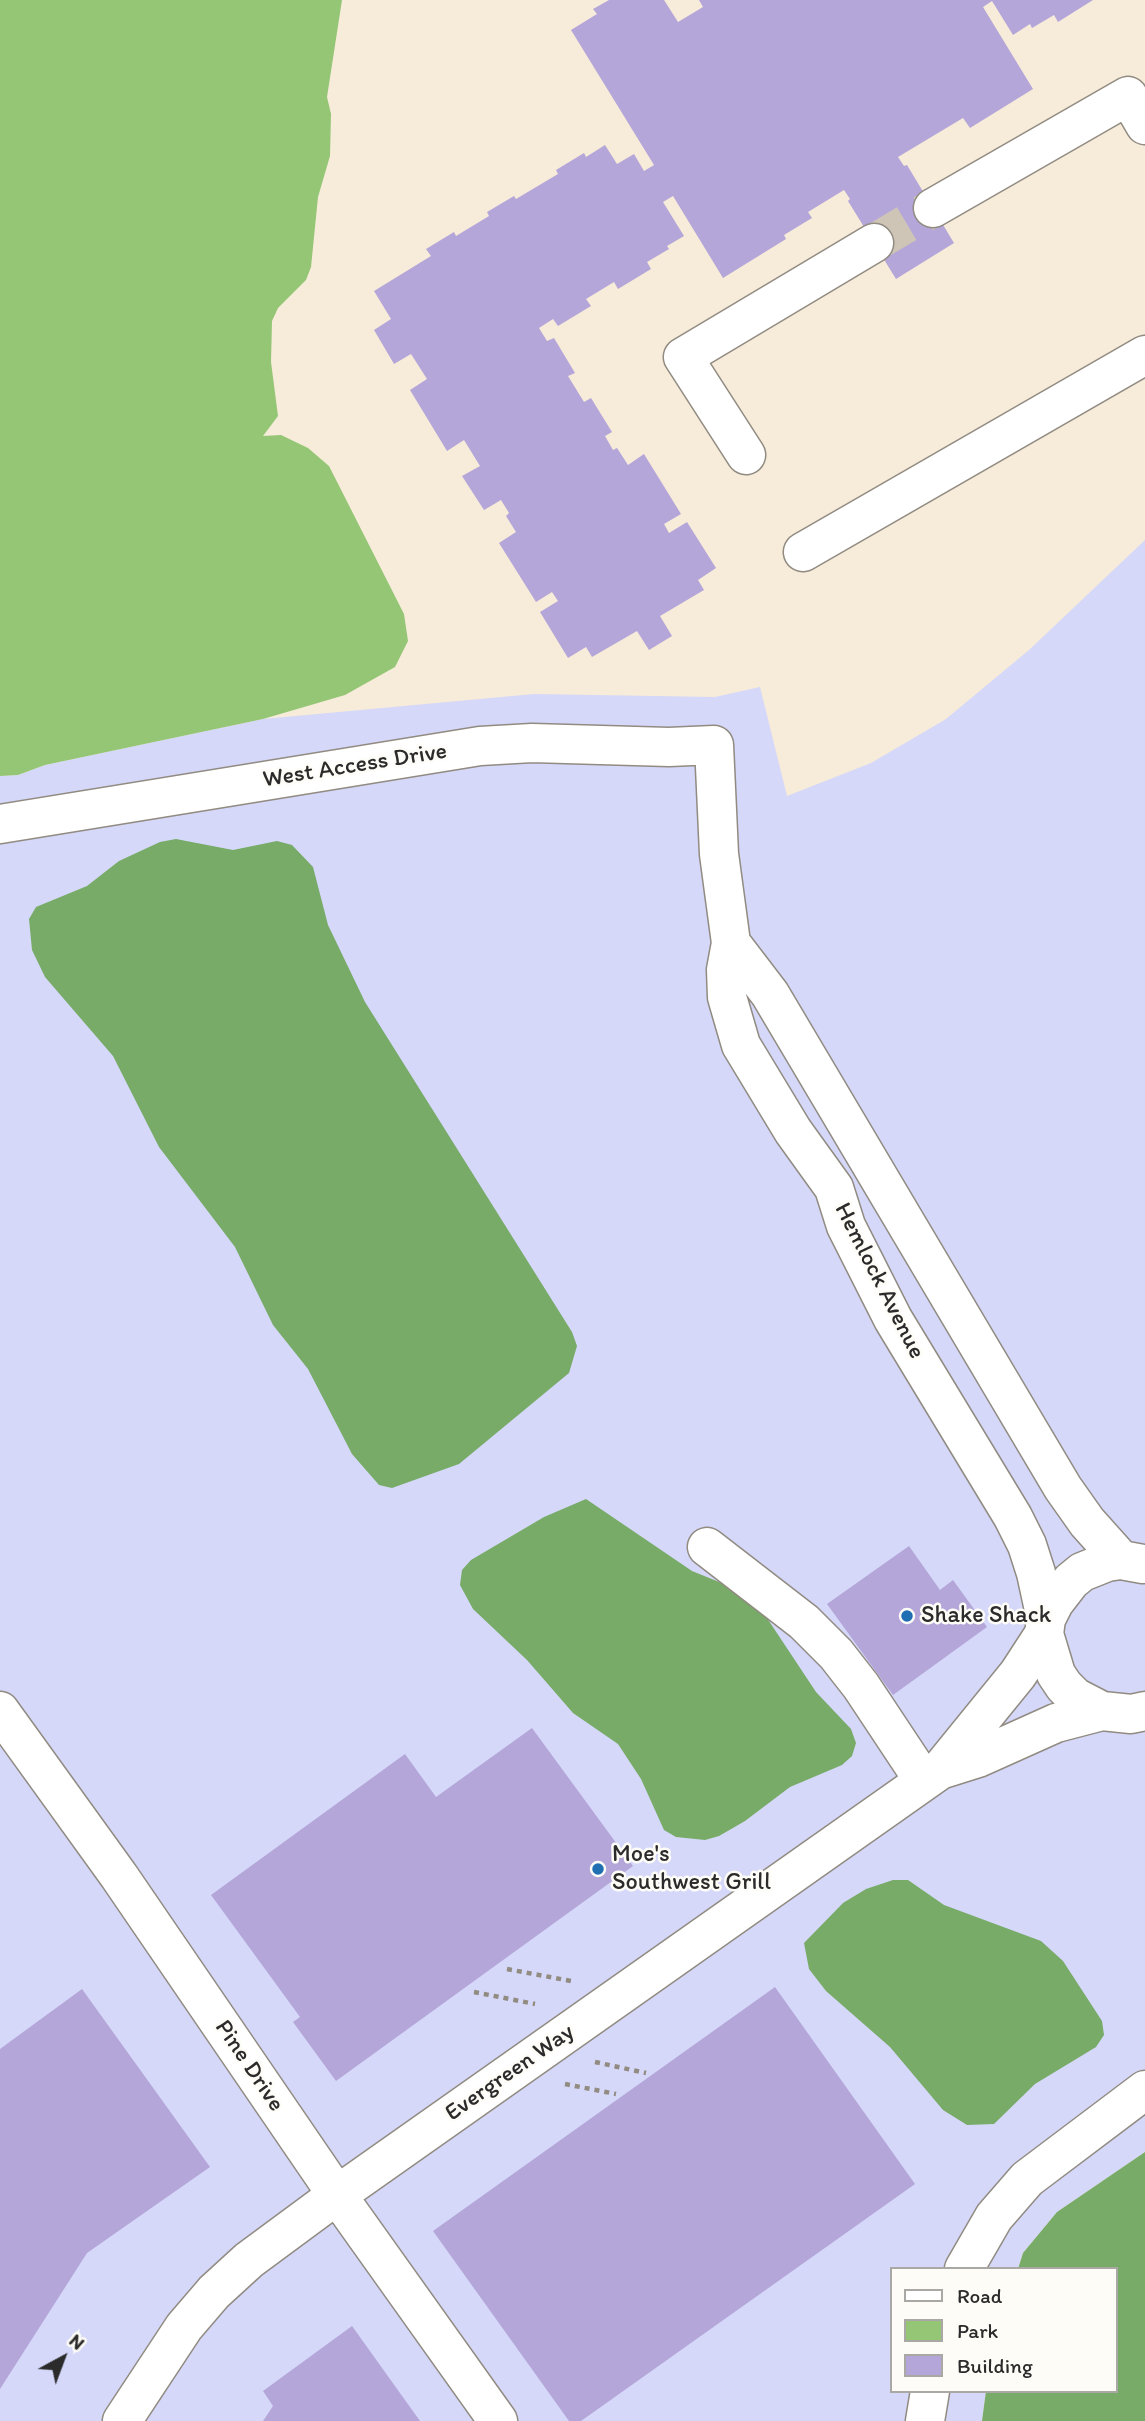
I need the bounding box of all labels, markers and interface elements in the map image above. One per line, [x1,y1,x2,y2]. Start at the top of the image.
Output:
street label: West Access Drive [261,737,449,795]
street label: Hemlock Avenue [827,1198,931,1364]
place label: Shake Shack [921,1602,1051,1630]
marker: Shake Shack [899,1608,915,1624]
place label: Moe's Southwest Grill [612,1841,771,1897]
marker: Moe's Southwest Grill [590,1861,606,1877]
street label: Pine Drive [208,2015,290,2117]
street label: Evergreen Way [440,2018,580,2128]
legend [890,2267,1117,2393]
text: Road [957,2283,1002,2308]
text: Park [957,2318,998,2343]
north arrow [28,2323,98,2393]
text: N [65,2329,89,2355]
text: Building [957,2353,1033,2378]

